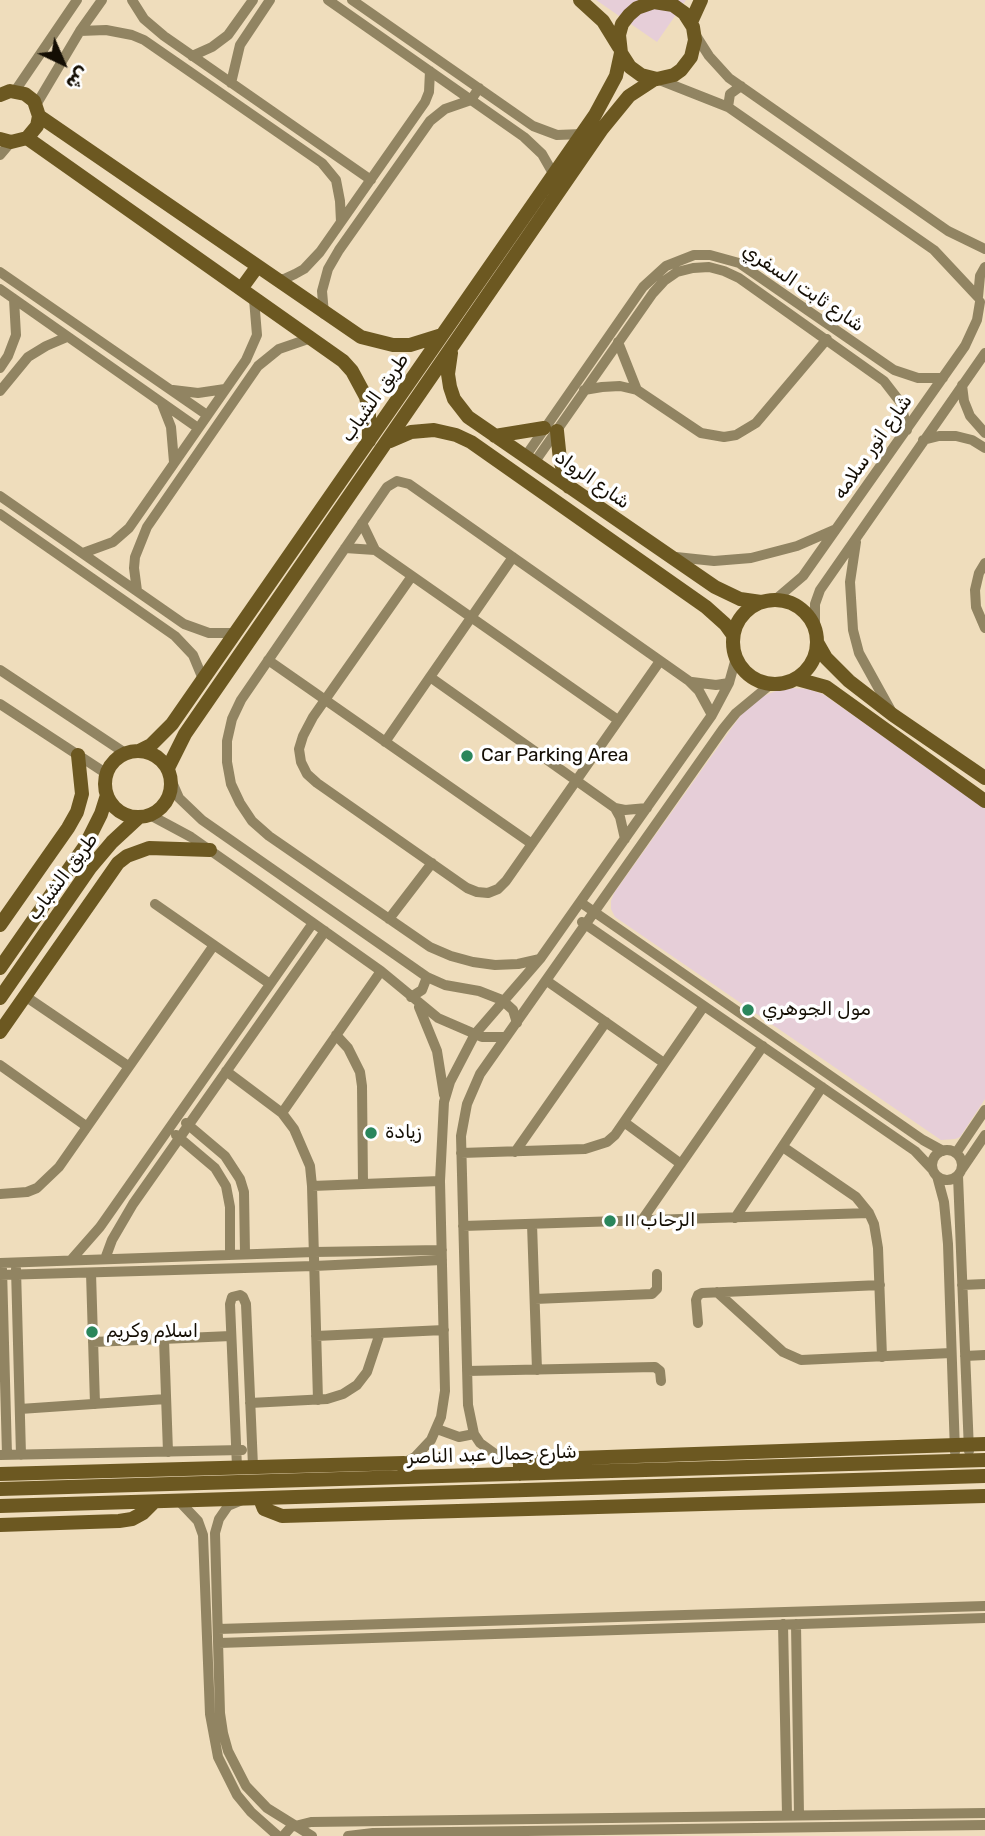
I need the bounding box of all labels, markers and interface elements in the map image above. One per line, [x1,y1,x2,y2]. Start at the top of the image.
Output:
north arrow [28,28,98,98]
text: ش [61,62,95,95]
street label: شارع ثابت السفري [738,239,868,337]
street label: طريق الشباب [336,349,414,447]
street label: شارع انور سلامه [829,390,917,504]
street label: شارع الرواد [550,446,634,514]
place label: Car Parking Area [481,745,629,767]
marker: Car Parking Area [459,748,475,764]
street label: طريق الشباب [23,829,103,925]
place label: مول الجوهري [762,999,871,1021]
marker: مول الجوهري [740,1002,756,1018]
place label: زيادة [385,1122,422,1144]
marker: زيادة [363,1125,379,1141]
place label: الرحاب ١١ [624,1210,695,1232]
marker: الرحاب ١١ [602,1213,618,1229]
place label: اسلام وكريم [106,1321,198,1343]
marker: اسلام وكريم [84,1324,100,1340]
street label: شارع جمال عبد الناصر [407,1441,577,1469]

